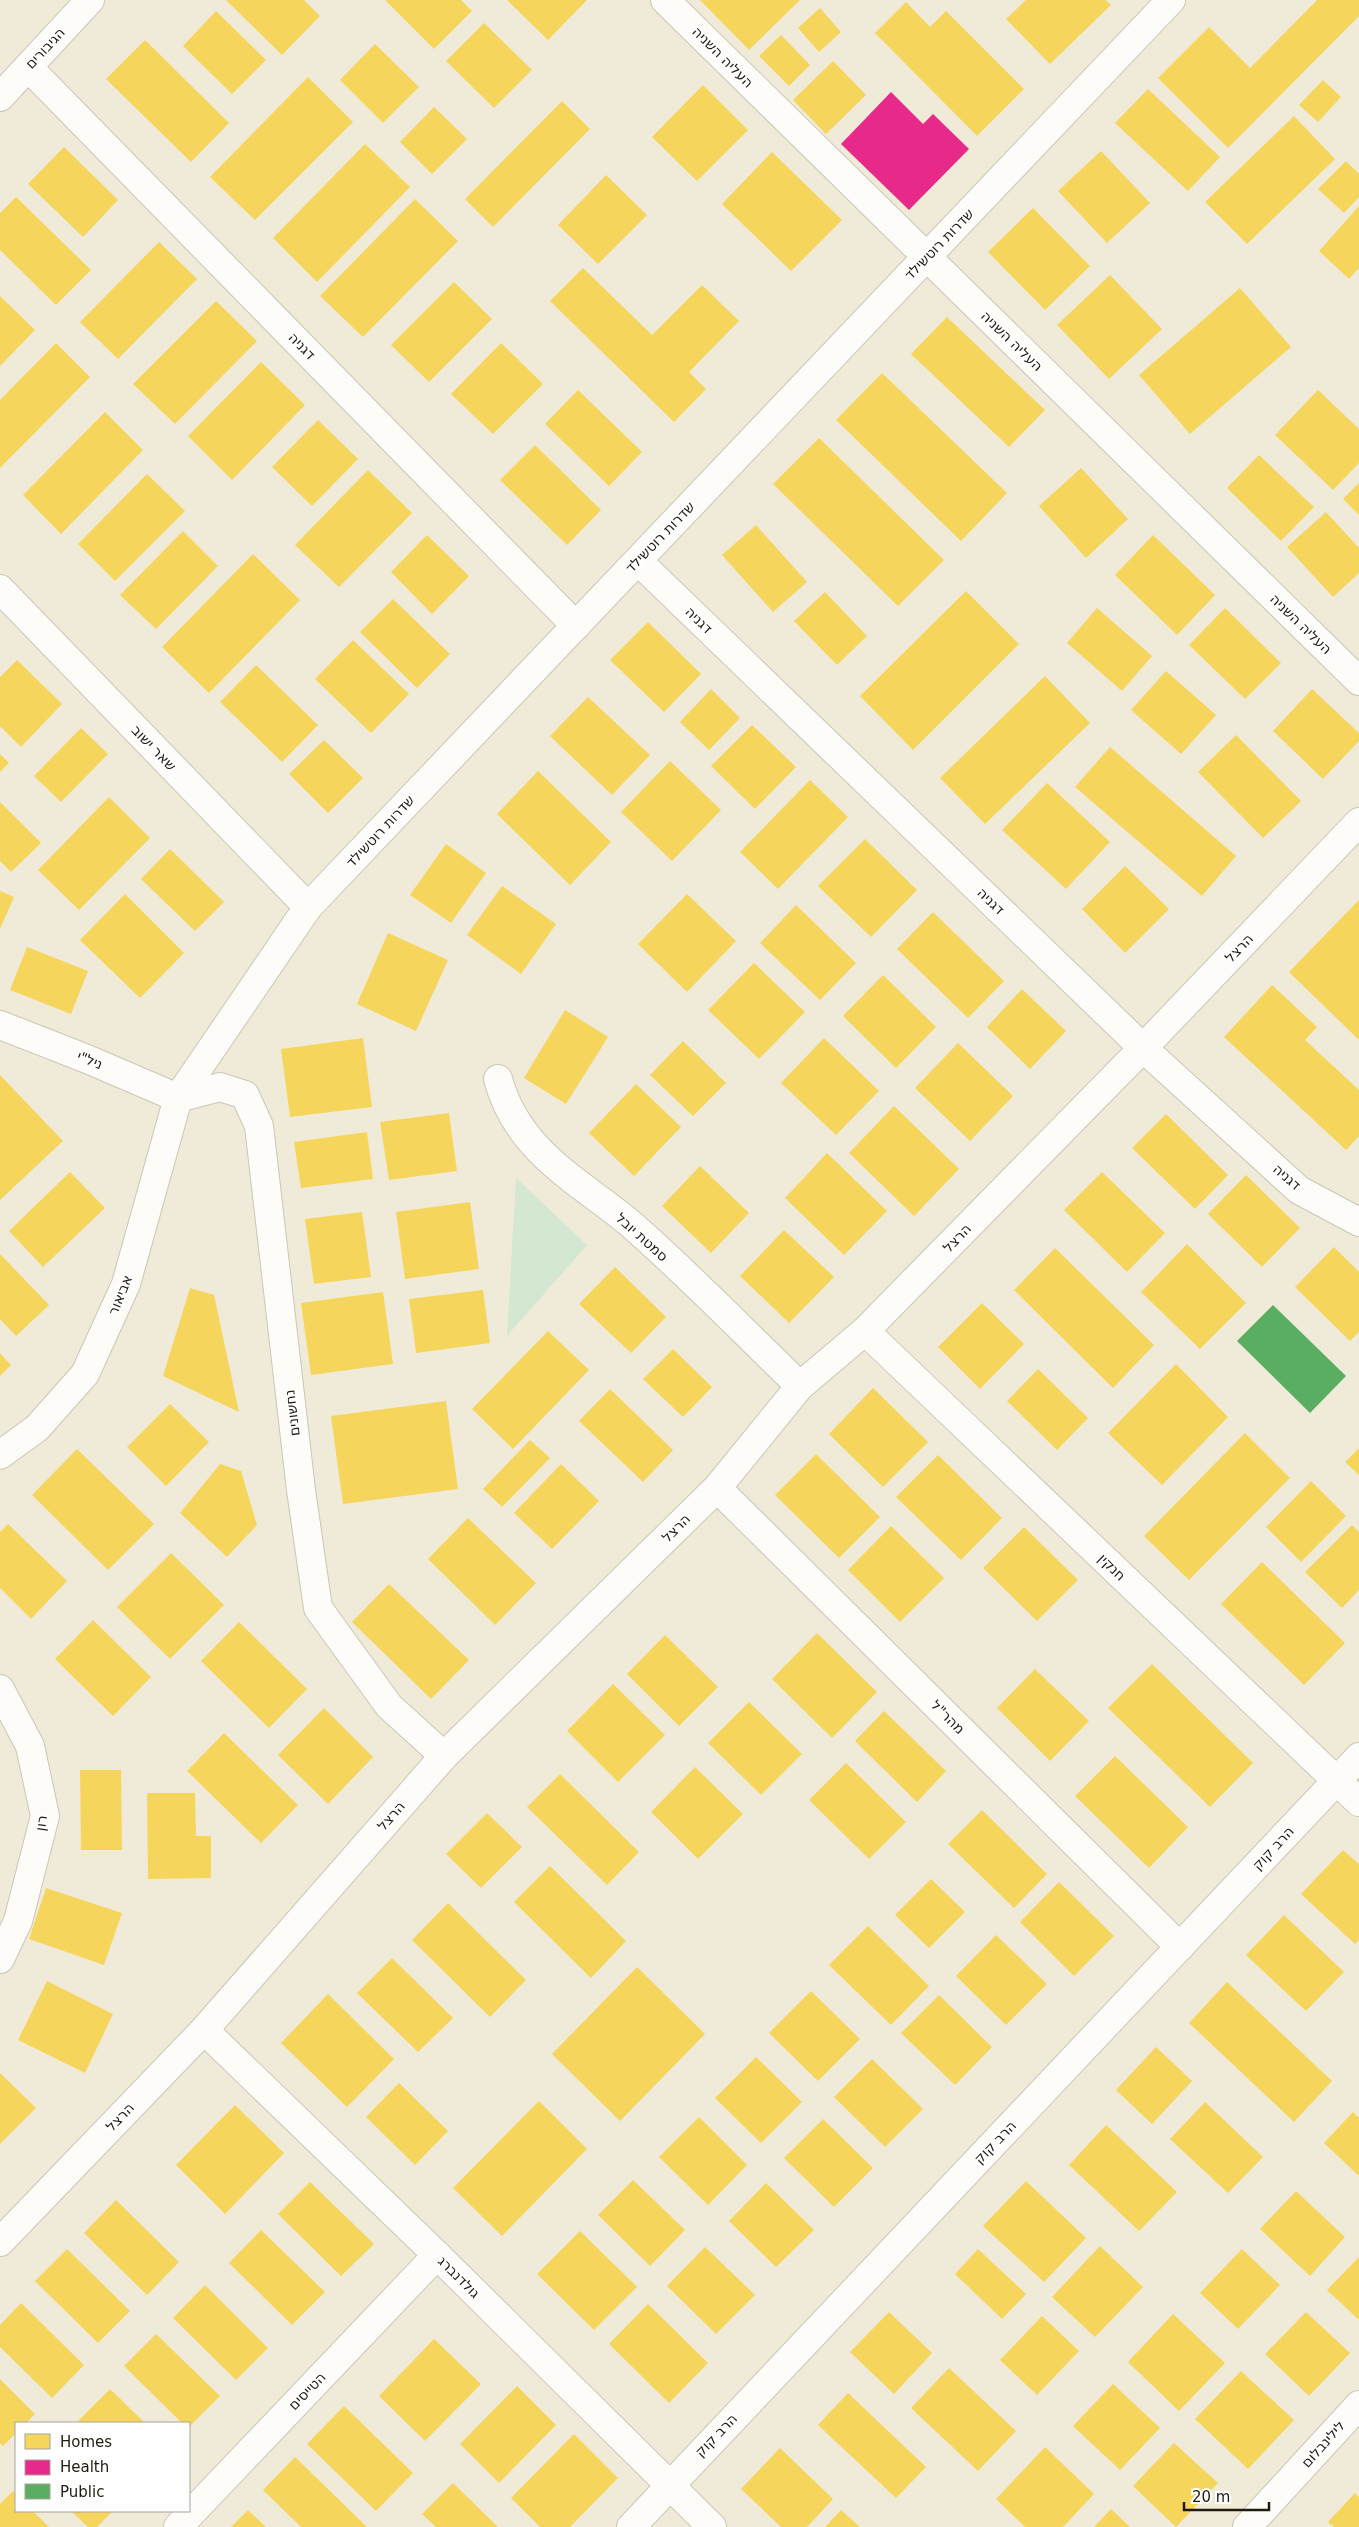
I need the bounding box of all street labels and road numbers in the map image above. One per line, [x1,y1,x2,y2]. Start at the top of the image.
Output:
street label: העליה השניה [689,23,757,91]
street label: הגיבורים [22,24,68,72]
street label: שדרות רוטשילד [901,205,977,283]
street label: העליה השניה [978,308,1046,374]
street label: דגניה [285,329,319,363]
street label: שדרות רוטשילד [622,498,698,576]
street label: העליה השניה [1267,591,1335,657]
street label: דגניה [682,603,716,637]
street label: שאר ישוב [129,722,179,774]
street label: שדרות רוטשילד [343,792,417,870]
street label: דגניה [974,884,1008,918]
street label: הרצל [1222,930,1256,966]
street label: ניל"י [75,1048,105,1072]
street label: דגניה [1270,1161,1304,1194]
street label: סמטת יובל [613,1210,671,1264]
street label: הרצל [940,1220,974,1256]
street label: אביאור [105,1273,135,1317]
street label: נחשונים [281,1389,303,1437]
street label: הרצל [659,1511,693,1545]
street label: חנקין [1095,1550,1129,1584]
street label: מהר"ל [928,1697,968,1737]
street label: הרצל [374,1798,408,1834]
street label: רון [32,1814,50,1832]
street label: הרב קוק [1249,1823,1297,1873]
street label: הרצל [103,2099,137,2135]
street label: הרב קוק [971,2117,1019,2167]
street label: גולדנברג [435,2253,483,2301]
street label: הטייסים [285,2369,329,2413]
street label: הרב קוק [692,2410,740,2460]
street label: לילינבלום [1298,2417,1348,2471]

